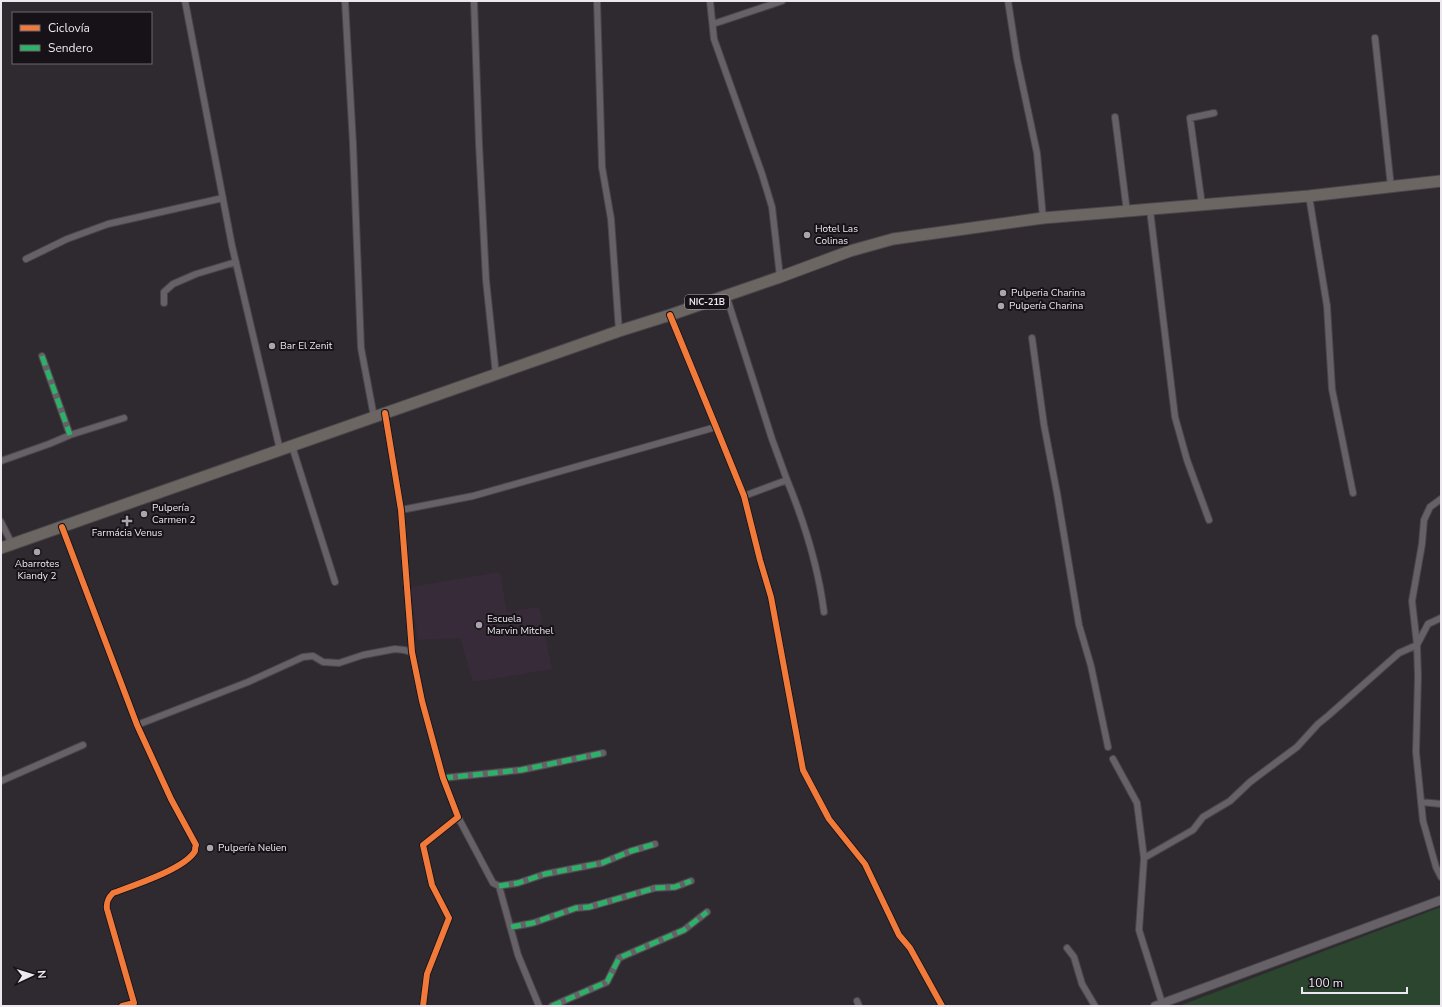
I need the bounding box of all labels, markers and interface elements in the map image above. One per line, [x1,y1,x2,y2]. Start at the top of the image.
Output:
legend [12,12,152,64]
text: Ciclovía [48,20,90,36]
text: Sendero [48,40,93,56]
place label: Hotel Las Colinas [815,222,858,248]
marker: Hotel Las Colinas [802,230,812,240]
place label: Pulperia Charina [1011,286,1085,300]
marker: Pulperia Charina [998,288,1008,298]
road number: NIC-21B [685,295,729,309]
place label: Pulpería Charina [1009,299,1083,313]
marker: Pulpería Charina [996,301,1006,311]
place label: Bar El Zenit [280,339,333,353]
marker: Bar El Zenit [267,341,277,351]
place label: Pulpería Carmen 2 [152,501,196,527]
marker: Pulpería Carmen 2 [139,509,149,519]
marker: Farmácia Venus [122,516,132,526]
place label: Farmácia Venus [92,526,162,540]
marker: Abarrotes Kiandy 2 [32,547,42,557]
place label: Abarrotes Kiandy 2 [15,557,59,583]
place label: Escuela Marvin Mitchel [487,612,553,638]
marker: Escuela Marvin Mitchel [474,620,484,630]
place label: Pulpería Nelien [218,841,287,855]
marker: Pulpería Nelien [205,843,215,853]
north arrow [12,955,52,995]
scale bar [1302,969,1407,995]
text: N [34,970,49,979]
text: 100 m [1308,975,1343,991]

